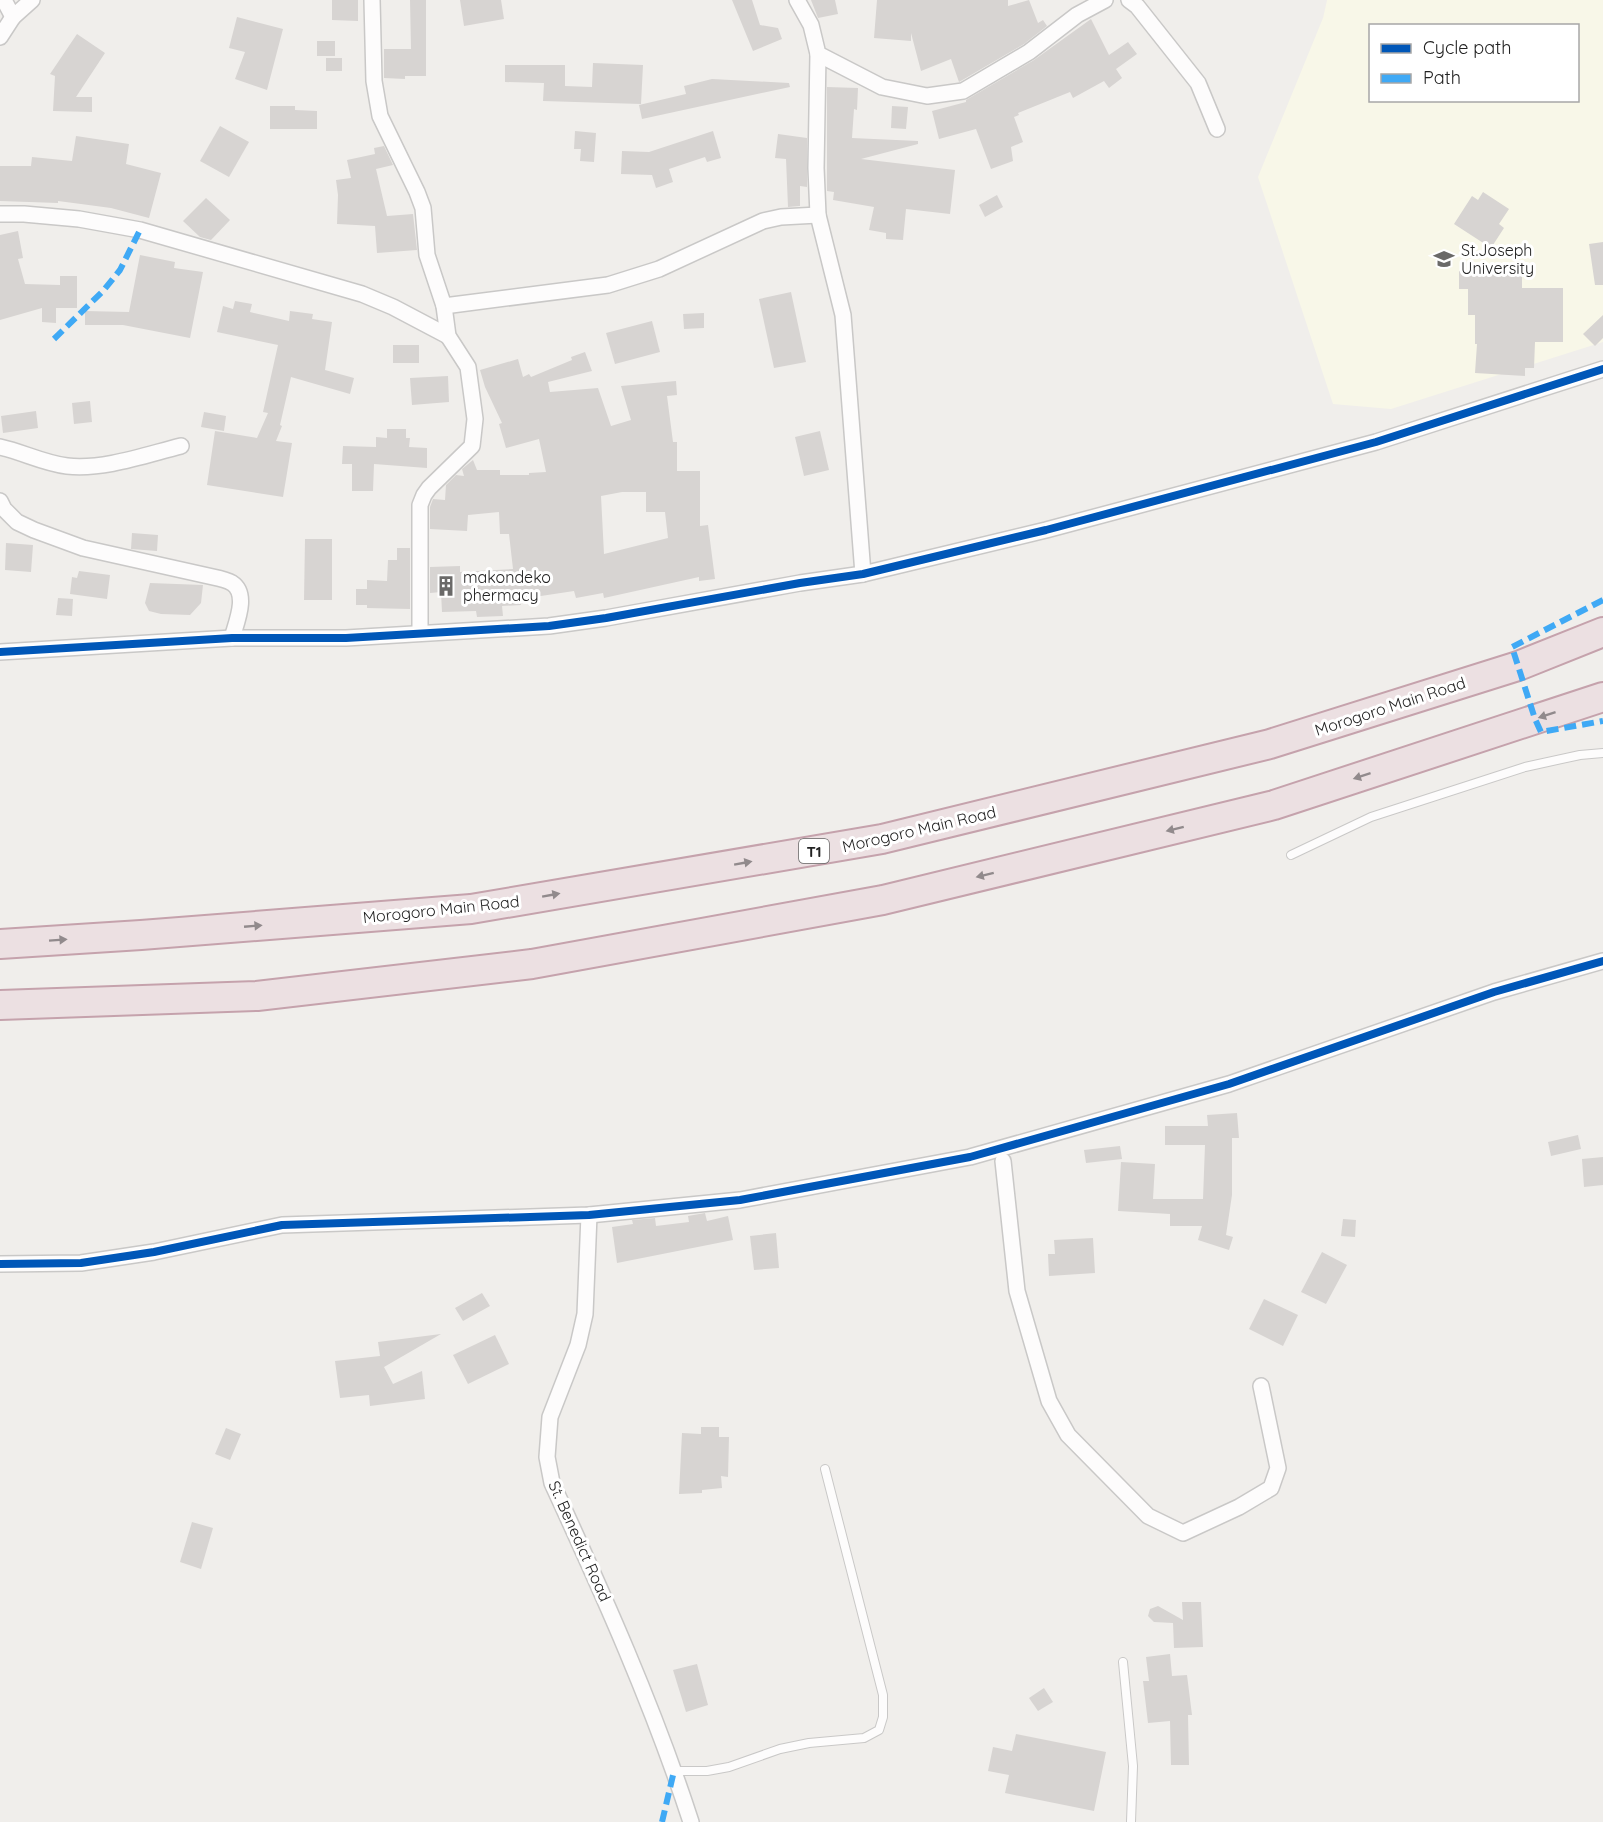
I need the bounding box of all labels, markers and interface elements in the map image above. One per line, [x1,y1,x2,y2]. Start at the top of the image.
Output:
legend [1369,24,1579,102]
text: Cycle path [1423,36,1511,59]
text: Path [1423,66,1461,89]
place label: St.Joseph University [1461,240,1534,278]
school or university icon: St.Joseph University [1432,247,1456,271]
place label: makondeko phermacy [463,567,551,605]
building icon: makondeko phermacy [434,574,458,598]
street label: Morogoro Main Road [1312,672,1468,740]
one-way arrow [1538,711,1556,720]
one-way arrow [1353,771,1371,781]
street label: Morogoro Main Road [840,802,998,856]
one-way arrow [1165,824,1184,834]
road number: T1 [799,839,829,863]
one-way arrow [734,858,753,867]
one-way arrow [976,870,994,880]
one-way arrow [542,890,561,899]
street label: Morogoro Main Road [362,891,520,927]
one-way arrow [243,921,262,931]
one-way arrow [49,935,68,945]
street label: St. Benedict Road [544,1477,616,1605]

